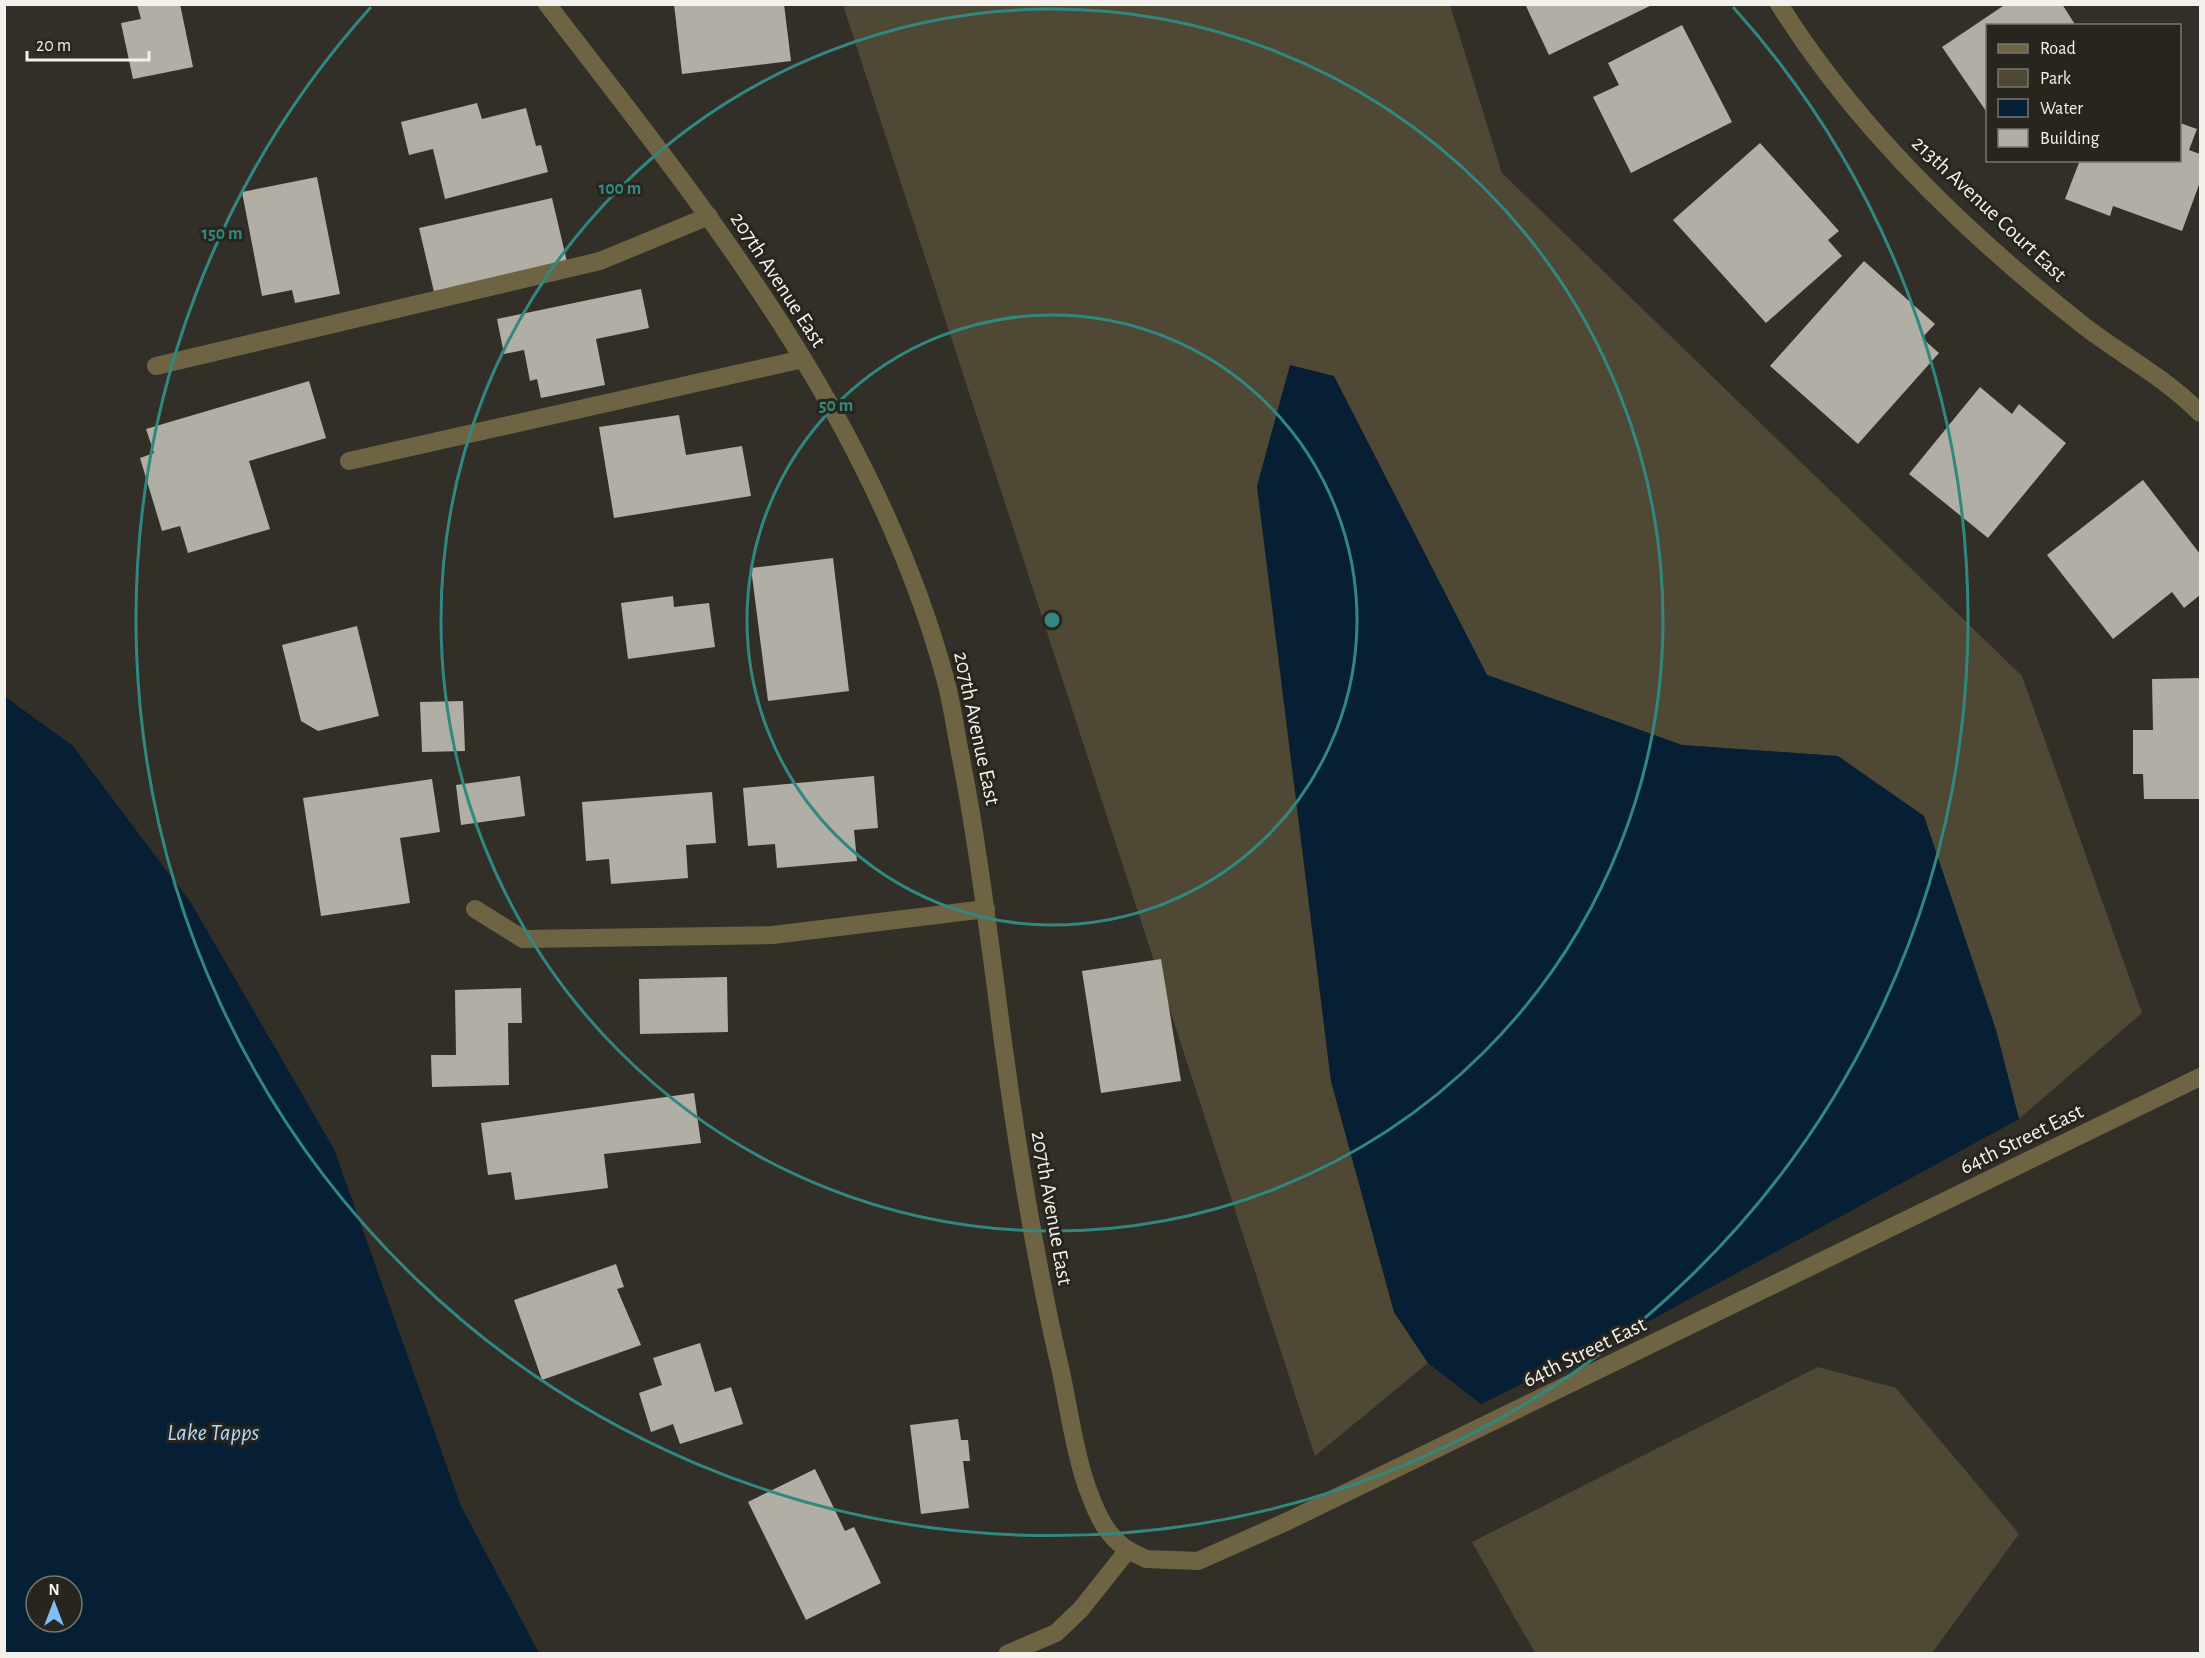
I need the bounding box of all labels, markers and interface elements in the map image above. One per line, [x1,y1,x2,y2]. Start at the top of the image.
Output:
scale bar [27,24,148,62]
legend [1986,24,2181,162]
text: 20 m [36,37,71,55]
text: Road [2040,40,2076,58]
text: Park [2040,70,2072,88]
text: Water [2040,100,2083,118]
text: Building [2040,130,2100,148]
street label: 213th Avenue Court East [1908,132,2071,286]
text: 100 m [599,180,641,198]
street label: 207th Avenue East [726,208,830,351]
text: 150 m [202,225,242,243]
text: 50 m [819,397,853,415]
centre of rings [1042,610,1062,630]
street label: 207th Avenue East [950,650,1004,807]
street label: 64th Street East [1956,1100,2086,1178]
street label: 207th Avenue East [1028,1129,1076,1287]
street label: 64th Street East [1519,1313,1649,1391]
water label: Lake Tapps [167,1421,259,1445]
north arrow [24,1574,84,1634]
text: N [48,1582,60,1598]

